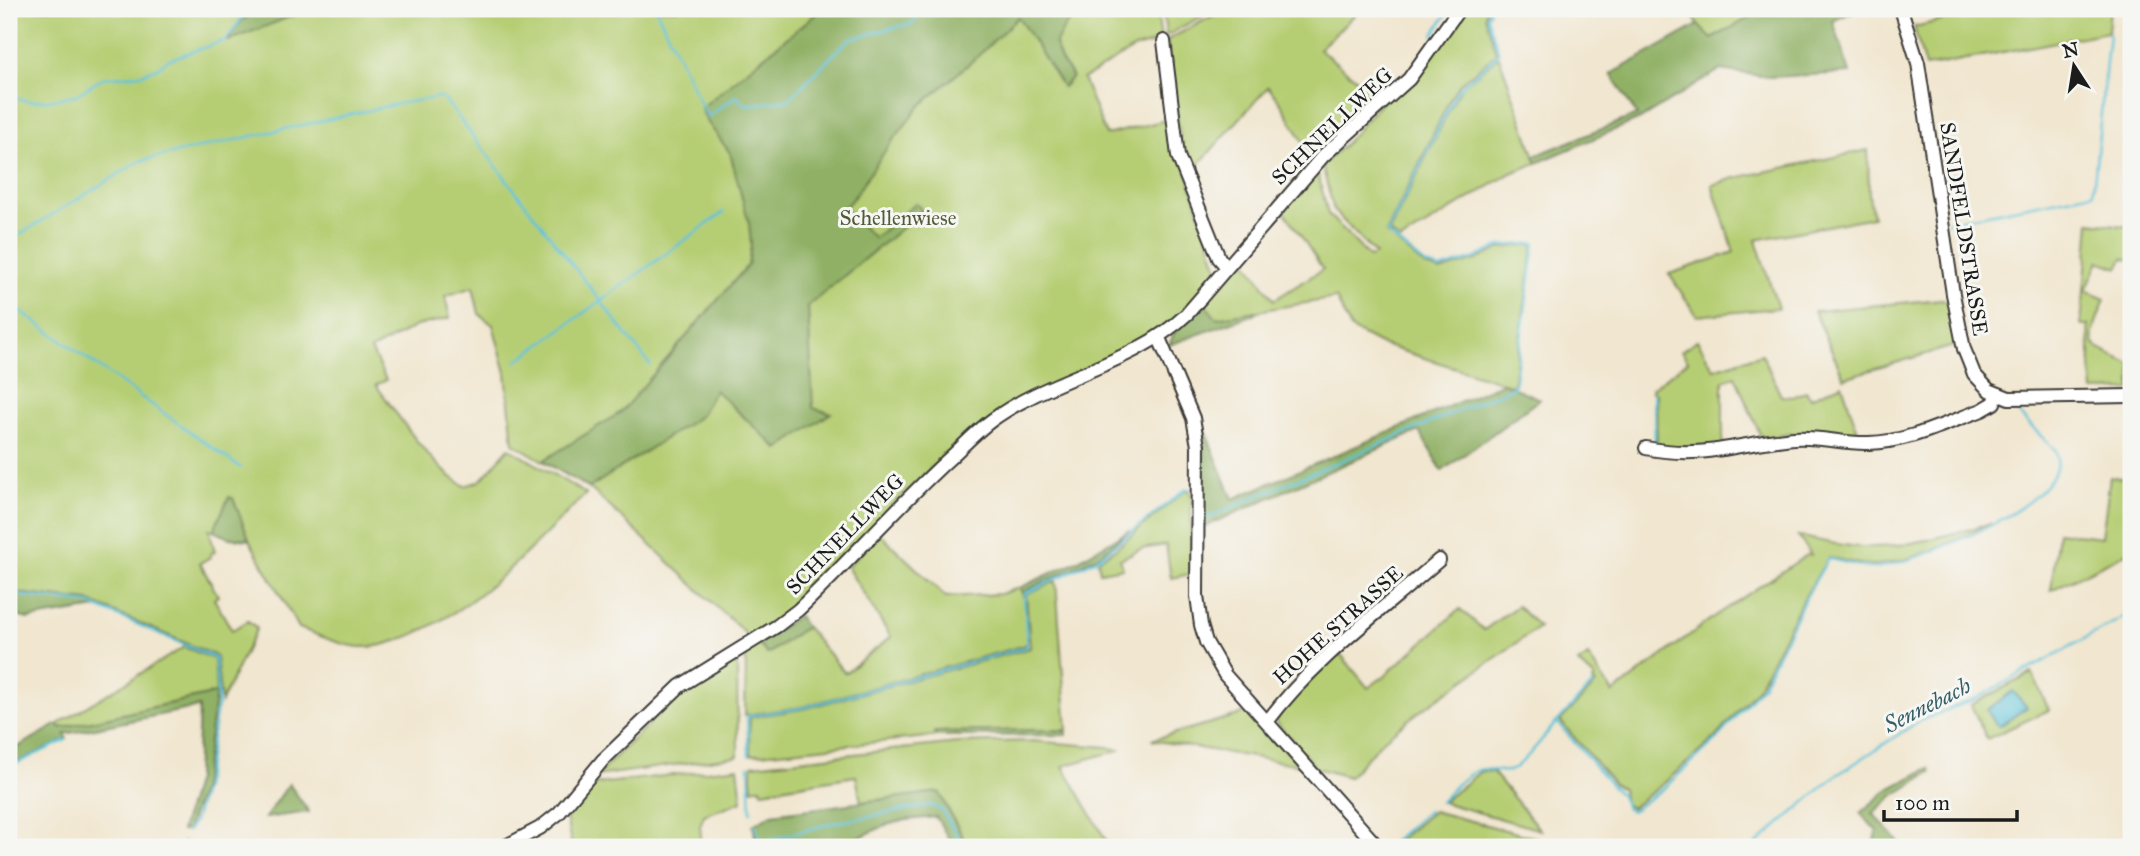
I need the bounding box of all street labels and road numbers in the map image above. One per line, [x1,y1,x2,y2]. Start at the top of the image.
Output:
street label: SCHNELLWEG [1266,62,1398,190]
street label: SANDFELDSTRASSE [1934,120,1994,338]
street label: SCHNELLWEG [781,468,909,600]
street label: HOHE STRASSE [1268,560,1408,690]

